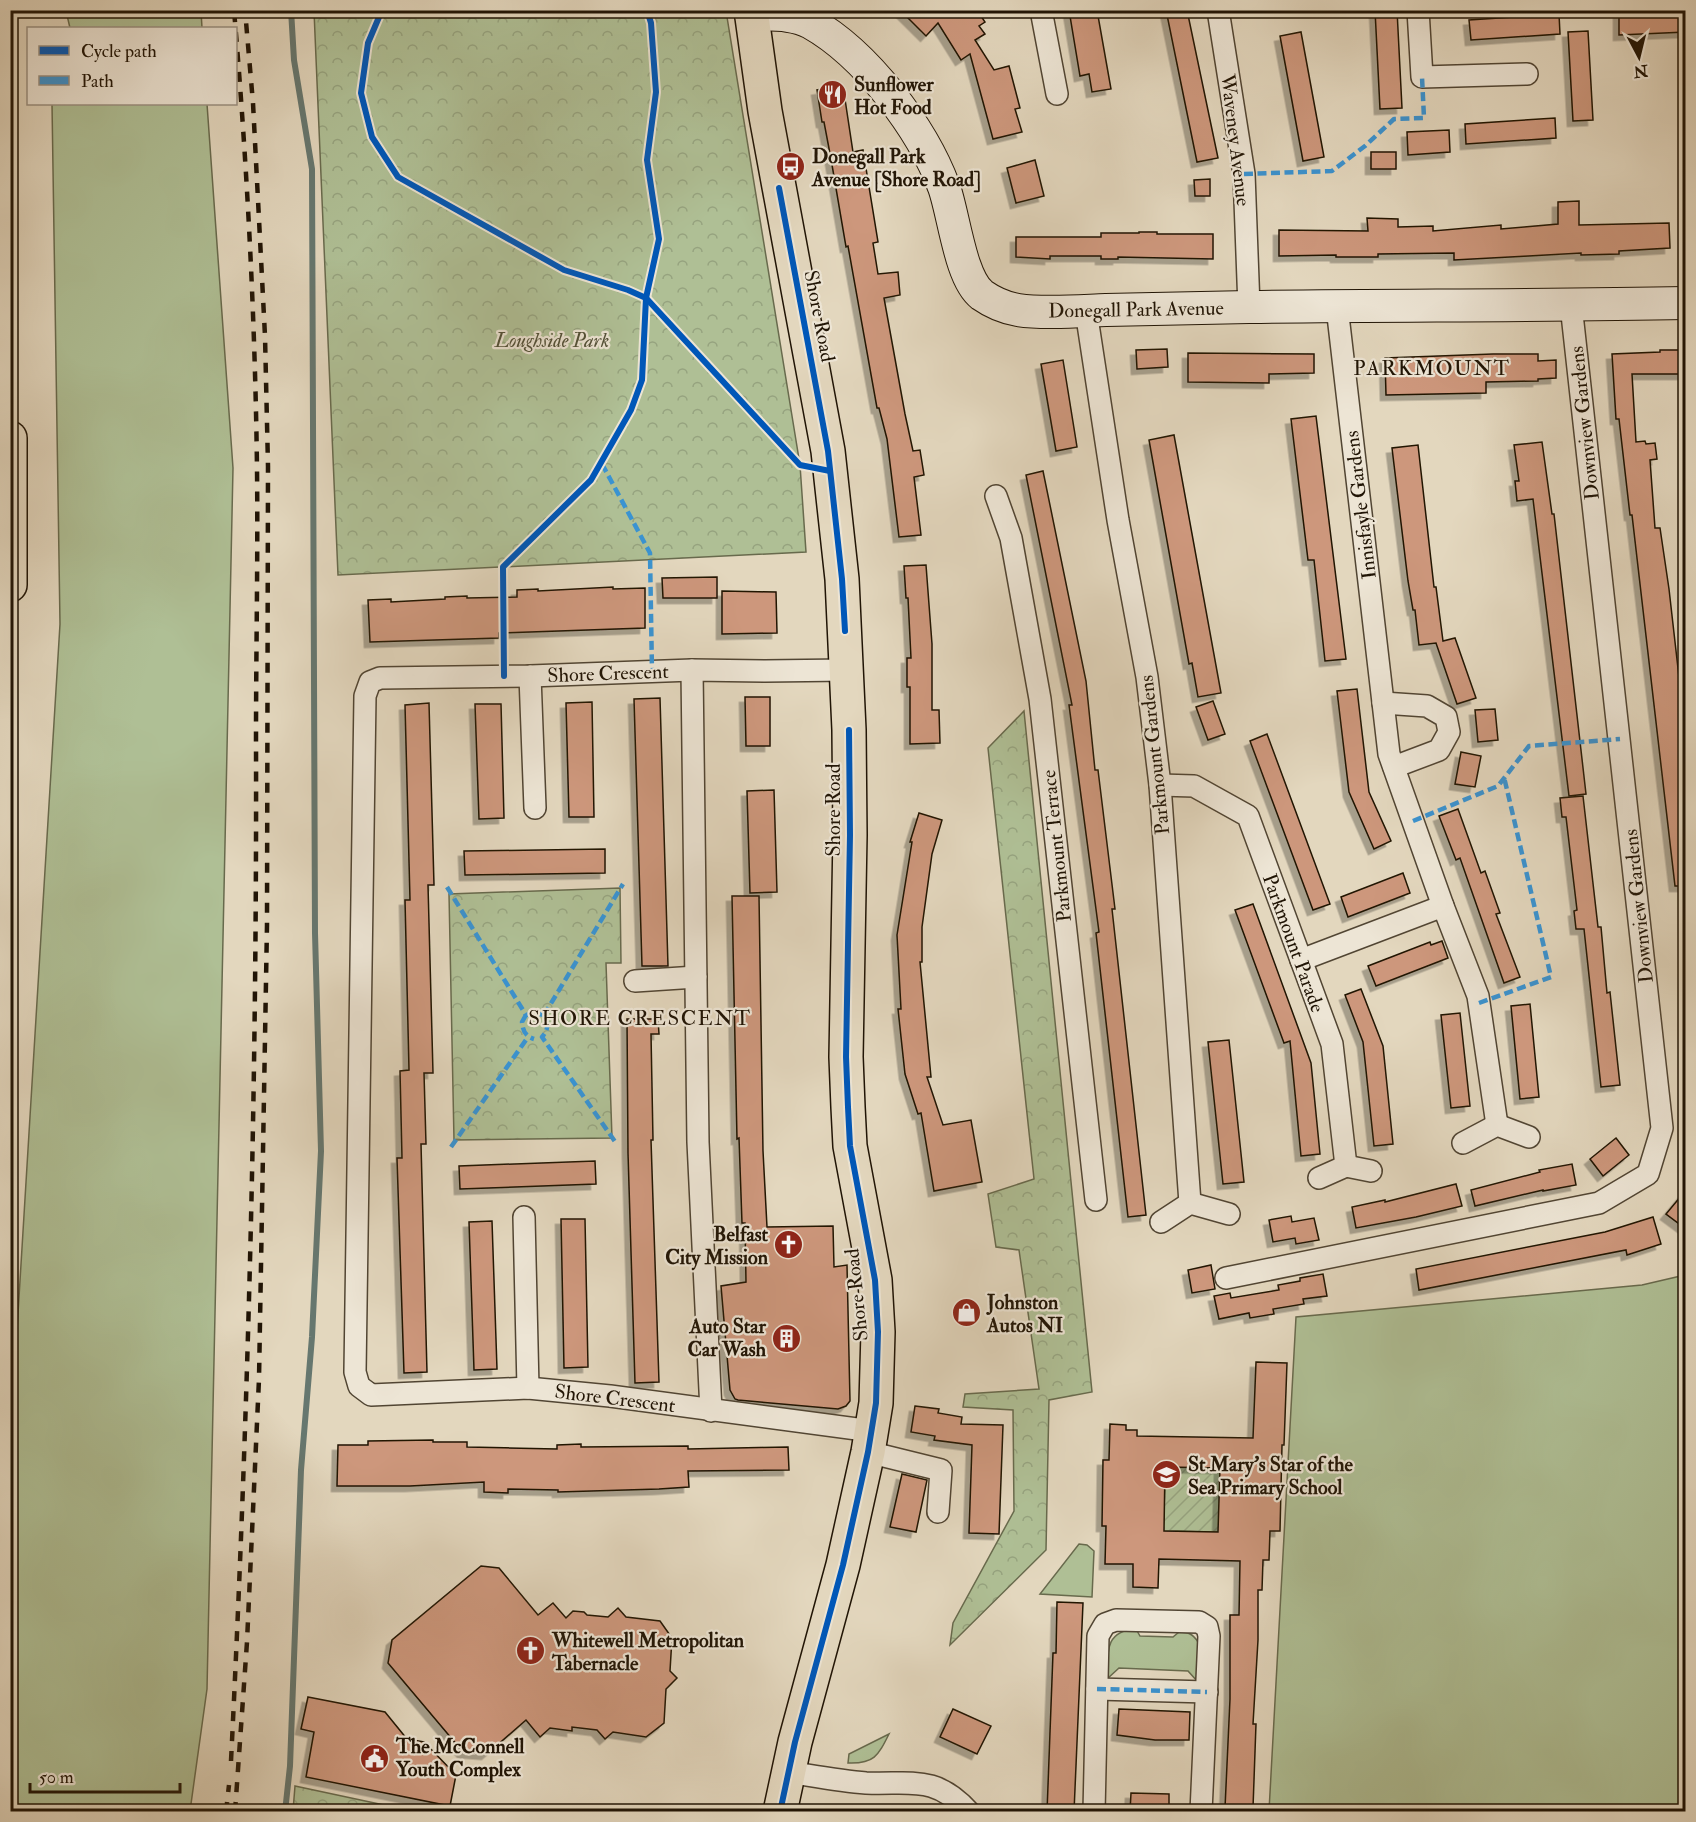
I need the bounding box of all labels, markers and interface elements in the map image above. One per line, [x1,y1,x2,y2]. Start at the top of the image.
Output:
legend [27,27,237,105]
north arrow [1609,27,1669,87]
text: Cycle path [81,40,157,63]
text: N [1632,60,1650,82]
text: Path [81,70,114,93]
place label: Sunflower Hot Food [854,72,934,120]
street label: Waveney Avenue [1215,72,1256,208]
restaurant icon: Sunflower Hot Food [817,79,849,111]
place label: Donegall Park Avenue [Shore Road] [811,144,981,193]
bus stop icon: Donegall Park Avenue [Shore Road] [775,151,807,183]
street label: Shore Road [798,268,841,364]
street label: Donegall Park Avenue [1048,295,1224,324]
park label: Loughside Park [494,328,609,353]
street label: Downview Gardens [1564,345,1605,501]
district label: PARKMOUNT [1353,355,1511,382]
street label: Innisfayle Gardens [1339,429,1382,581]
street label: Shore Crescent [547,659,670,688]
street label: Parkmount Gardens [1134,674,1175,836]
street label: Shore Road [821,763,846,857]
street label: Parkmount Terrace [1036,769,1077,923]
street label: Downview Gardens [1618,828,1659,984]
street label: Parkmount Parade [1257,870,1330,1016]
district label: SHORE CRESCENT [528,1005,752,1032]
place label: Belfast City Mission [665,1222,769,1271]
church icon: Belfast City Mission [773,1229,805,1261]
street label: Shore Road [839,1247,874,1343]
place label: Johnston Autos NI [986,1290,1063,1338]
shop icon: Johnston Autos NI [950,1297,982,1329]
place label: Auto Star Car Wash [687,1314,767,1362]
building icon: Auto Star Car Wash [771,1322,803,1354]
street label: Shore Crescent [553,1379,677,1418]
place label: St Mary's Star of the Sea Primary School [1188,1452,1354,1501]
school or university icon: St Mary's Star of the Sea Primary School [1151,1459,1183,1491]
place label: Whitewell Metropolitan Tabernacle [551,1628,745,1676]
church icon: Whitewell Metropolitan Tabernacle [515,1635,547,1667]
place label: The McConnell Youth Complex [395,1734,525,1783]
public building icon: The McConnell Youth Complex [359,1742,391,1774]
scale bar [30,1756,180,1794]
text: 50 m [39,1766,74,1789]

